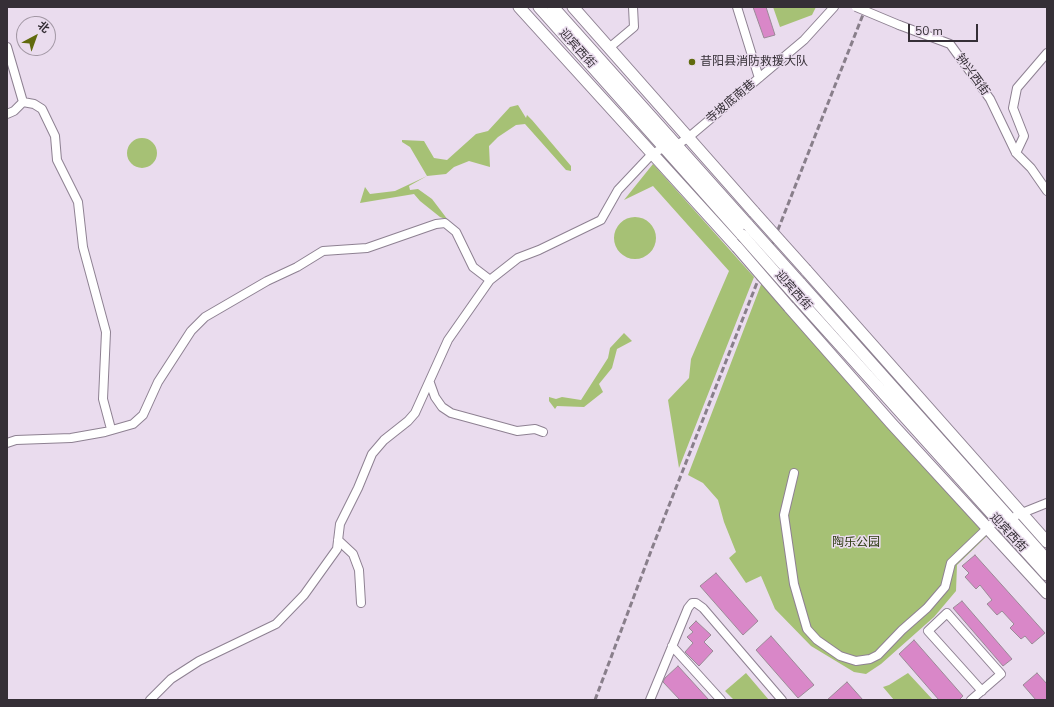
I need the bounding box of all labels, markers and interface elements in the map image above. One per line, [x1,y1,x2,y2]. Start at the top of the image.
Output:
north arrow [16,16,56,56]
scale bar [910,16,980,42]
text: 北 [34,18,53,37]
text: 50 m [915,23,943,39]
street label: 迎宾西街 [556,26,598,72]
street label: 钟兴西街 [952,51,992,99]
place label: 昔阳县消防救援大队 [700,55,808,69]
marker: 昔阳县消防救援大队 [687,57,697,67]
street label: 寺坡底南巷 [703,77,759,127]
street label: 迎宾西街 [772,268,814,314]
street label: 迎宾西街 [986,511,1030,555]
park label: 陶乐公园 [832,536,880,550]

